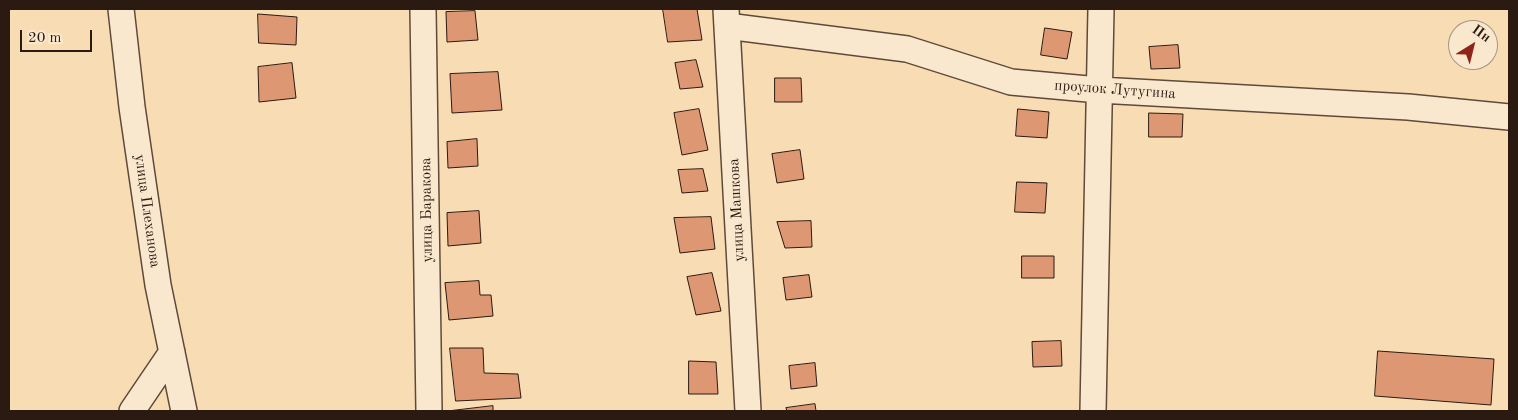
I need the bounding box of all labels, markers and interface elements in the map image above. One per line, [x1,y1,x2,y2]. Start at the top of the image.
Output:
scale bar [22,20,95,52]
north arrow [1448,20,1498,70]
text: Пн [1469,22,1493,45]
text: 20 m [28,31,62,46]
street label: проулок Лутугина [1054,77,1176,103]
street label: улица Плеханова [130,153,164,269]
street label: улица Баракова [417,157,437,263]
street label: улица Машкова [725,158,749,262]

